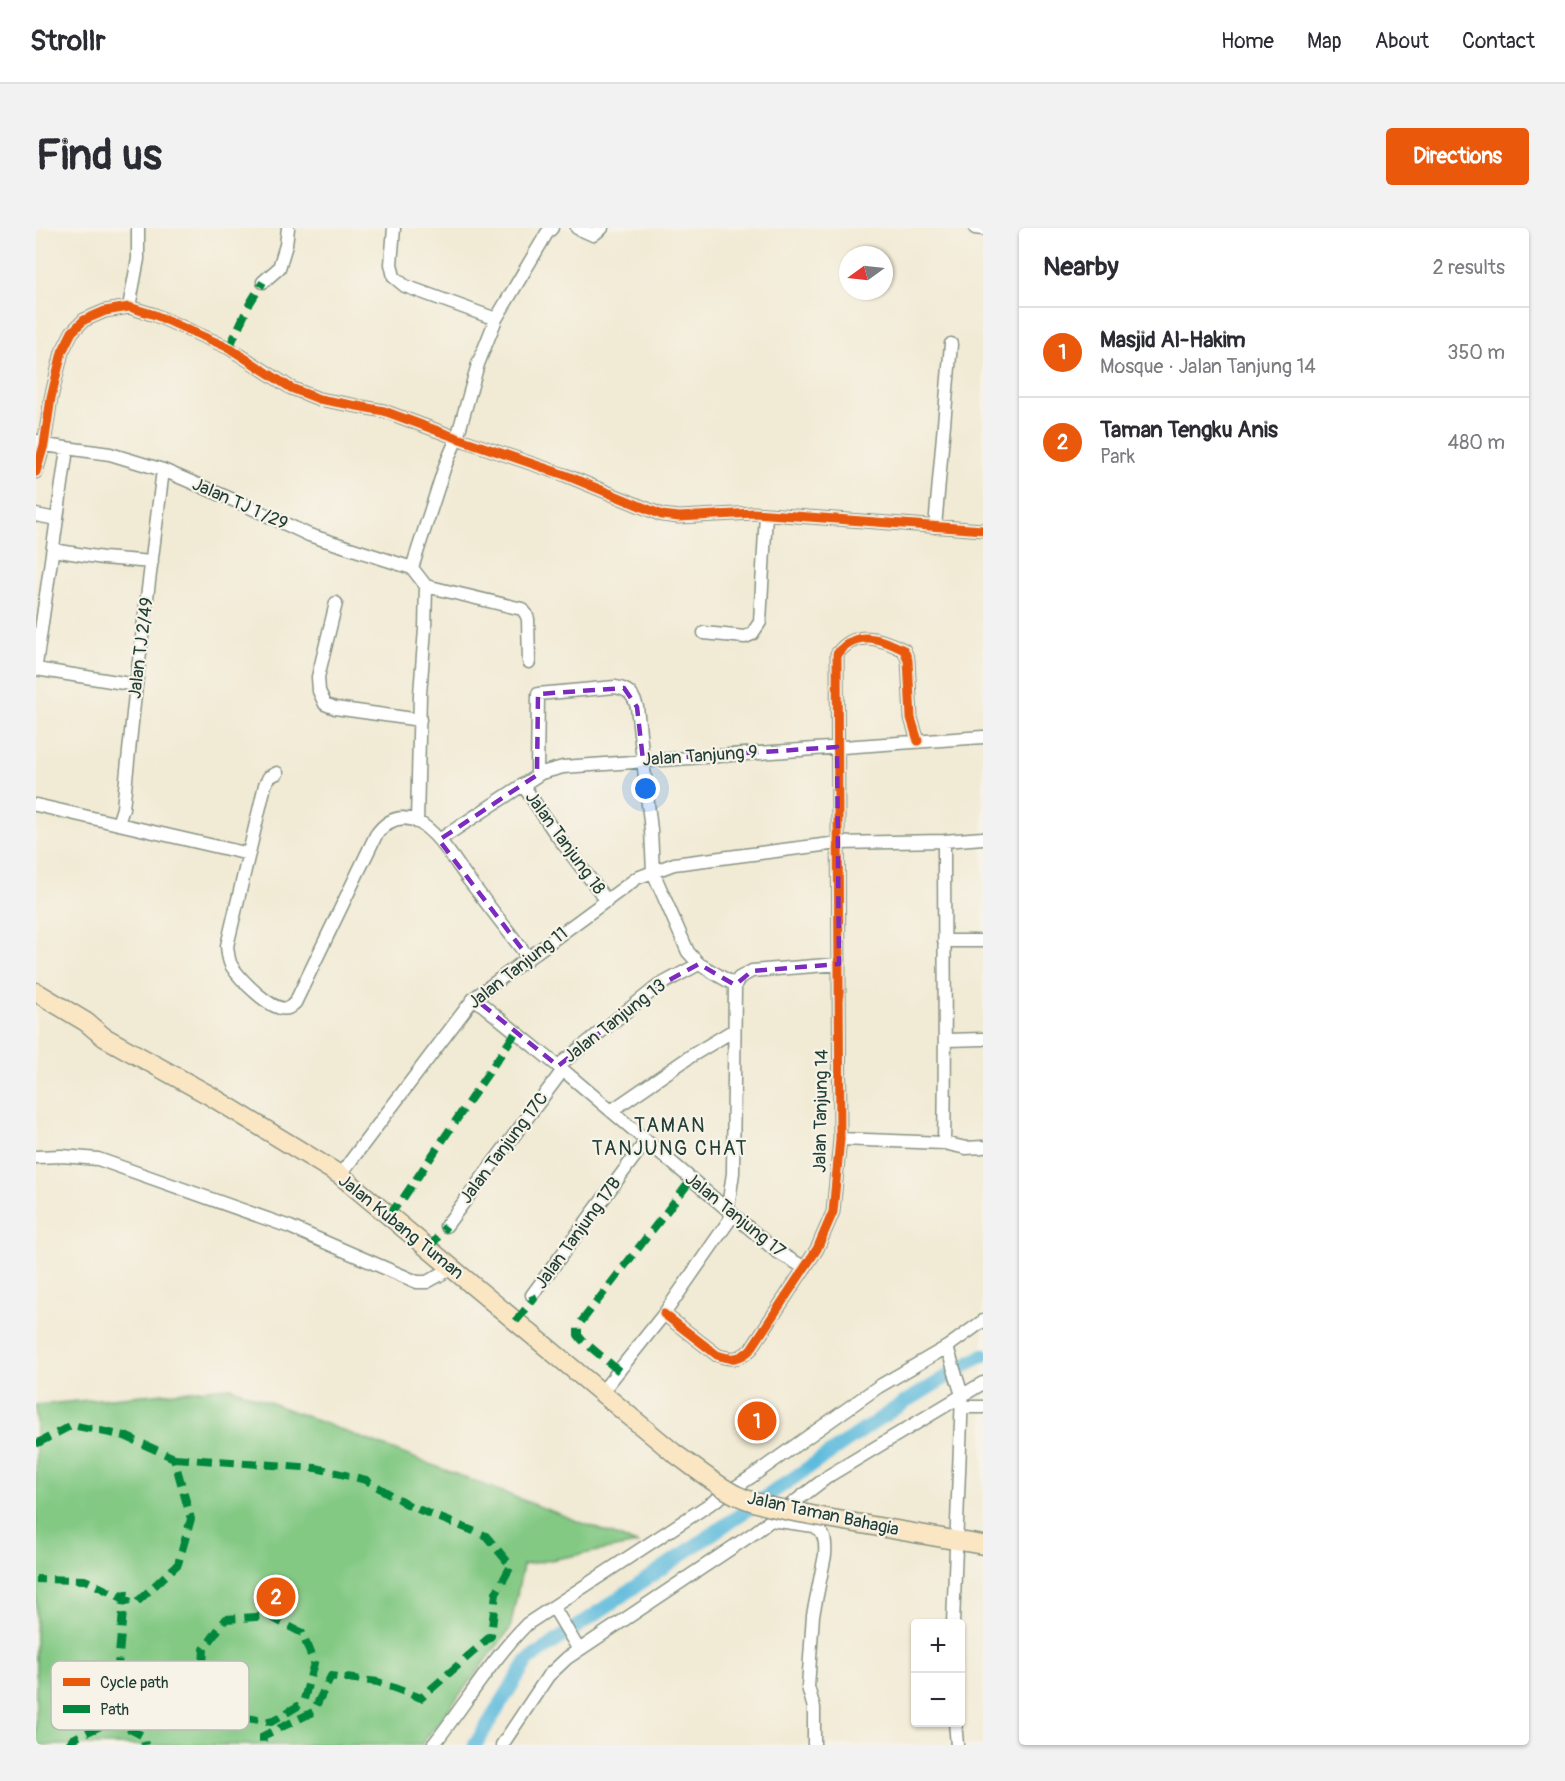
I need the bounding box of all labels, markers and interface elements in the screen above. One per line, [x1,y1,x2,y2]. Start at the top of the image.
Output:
text: Strollr [30,24,105,59]
text: Home [1221,28,1274,55]
text: Map [1307,28,1342,55]
text: About [1375,28,1429,55]
text: Contact [1462,28,1535,55]
button: Directions [1386,128,1529,185]
text: Find us [36,130,162,182]
north arrow [839,246,893,300]
text: Nearby [1043,251,1119,283]
text: 2 results [1433,255,1505,280]
text: Masjid Al-Hakim [1100,326,1246,354]
text: 1 [1059,340,1066,365]
text: 350 m [1447,340,1505,365]
text: Mosque · Jalan Tanjung 14 [1100,354,1316,379]
text: Taman Tengku Anis [1100,416,1278,444]
text: 2 [1057,430,1068,455]
text: 480 m [1448,430,1505,455]
text: Park [1100,444,1135,469]
street label: Jalan TJ 1 /29 [189,473,291,535]
street label: Jalan TJ 2/49 [123,596,159,700]
street label: Jalan Tanjung 9 [642,741,758,771]
your location [631,774,660,803]
street label: Jalan Tanjung 18 [520,787,610,899]
street label: Jalan Tanjung 11 [464,922,572,1014]
street label: Jalan Tanjung 13 [559,974,671,1068]
street label: Jalan Tanjung 14 [808,1048,834,1173]
street label: Jalan Tanjung 17C [455,1088,553,1208]
district label: TAMAN TANJUNG CHAT [592,1113,748,1161]
street label: Jalan Tanjung 17 [680,1167,790,1263]
street label: Jalan Kubang Tuman [334,1169,468,1285]
street label: Jalan Tanjung 17B [530,1172,626,1294]
pin: 1 [738,1398,776,1444]
street label: Jalan Taman Bahagia [745,1487,901,1541]
pin: 2 [256,1574,296,1620]
map controls [911,1619,965,1727]
button: + [911,1619,965,1673]
legend [51,1661,249,1730]
text: Cycle path [100,1673,168,1693]
button: − [911,1673,965,1727]
text: Path [100,1700,129,1720]

